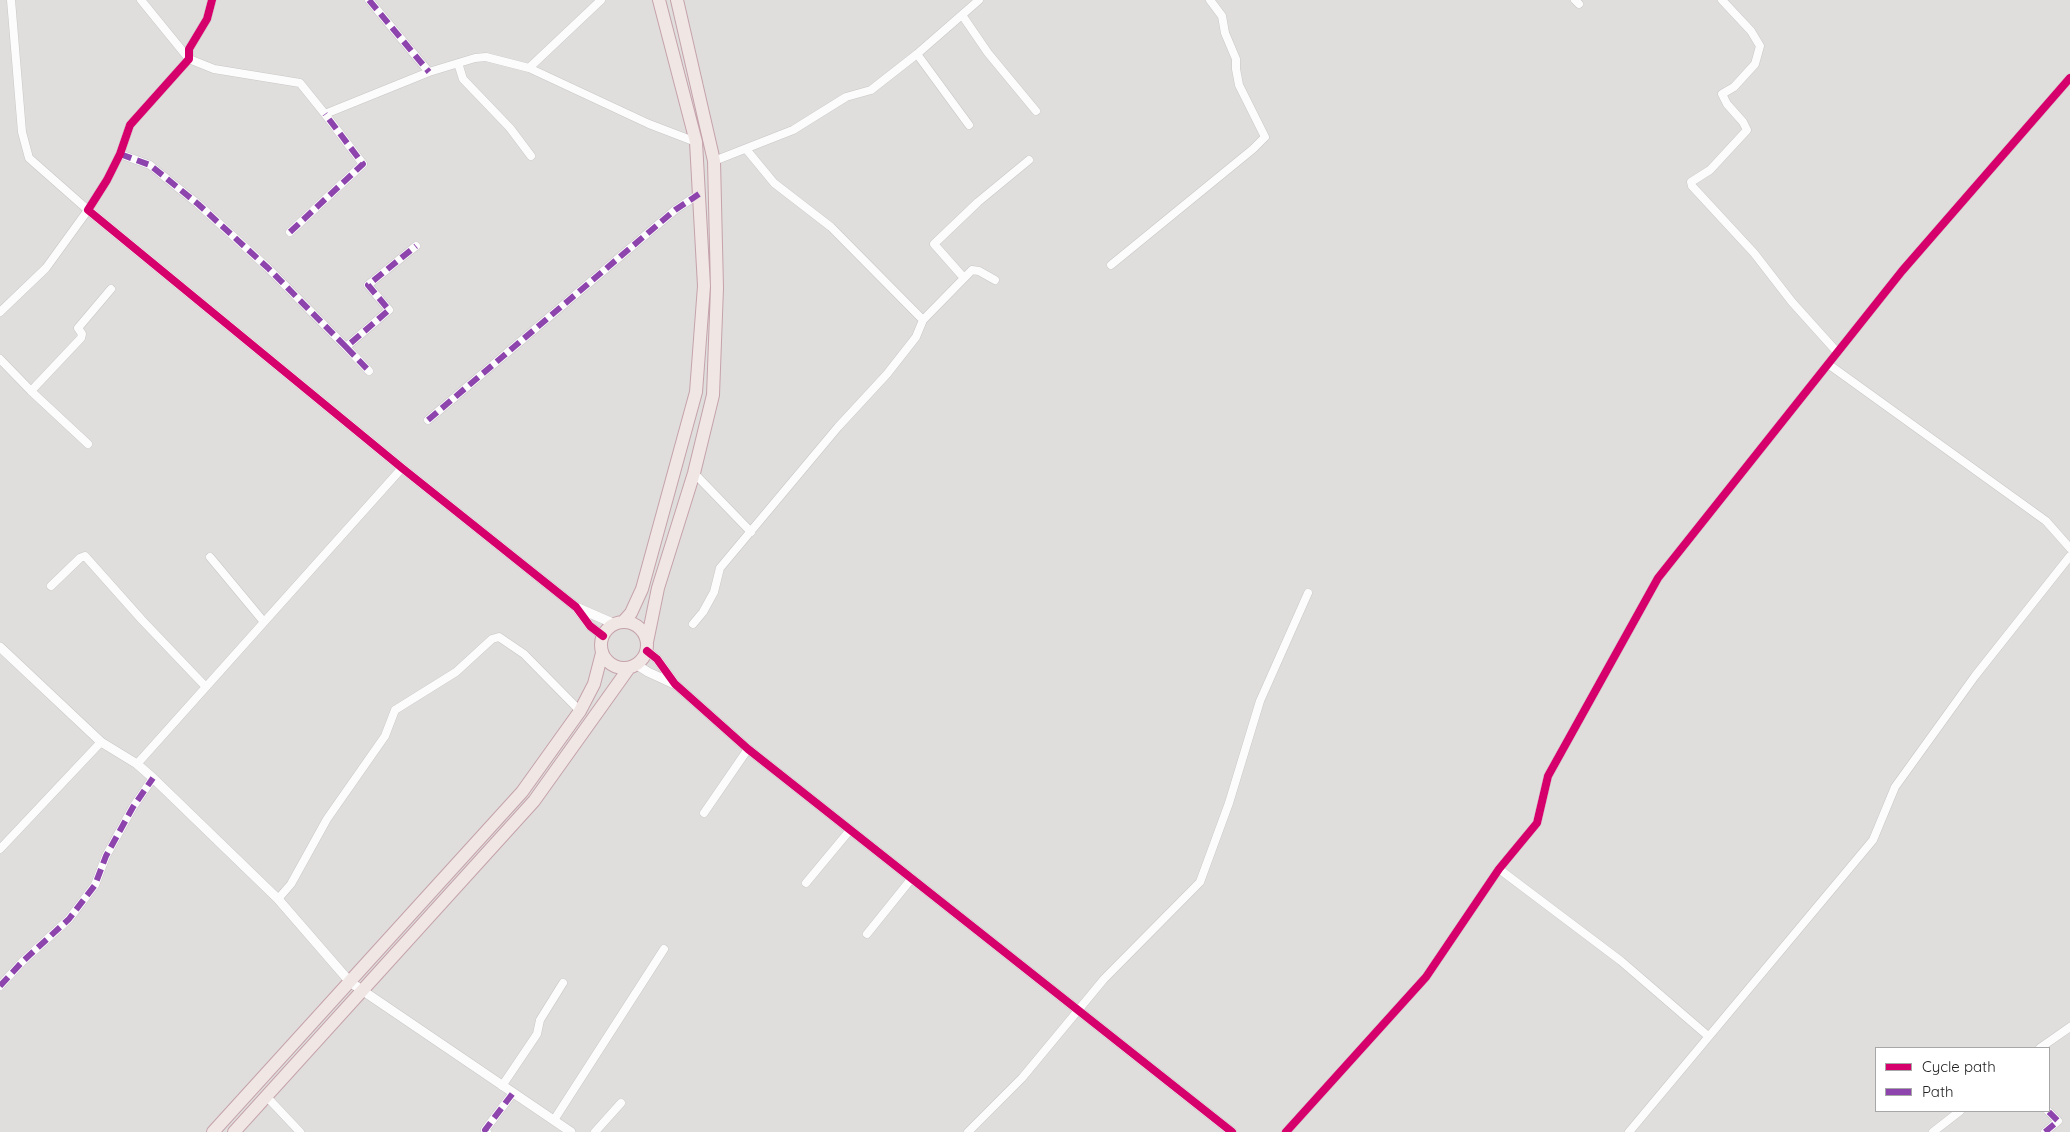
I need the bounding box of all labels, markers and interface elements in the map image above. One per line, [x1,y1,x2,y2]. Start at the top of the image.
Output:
legend [1875,1047,2050,1112]
text: Cycle path [1922,1057,1996,1076]
text: Path [1922,1082,1954,1101]

